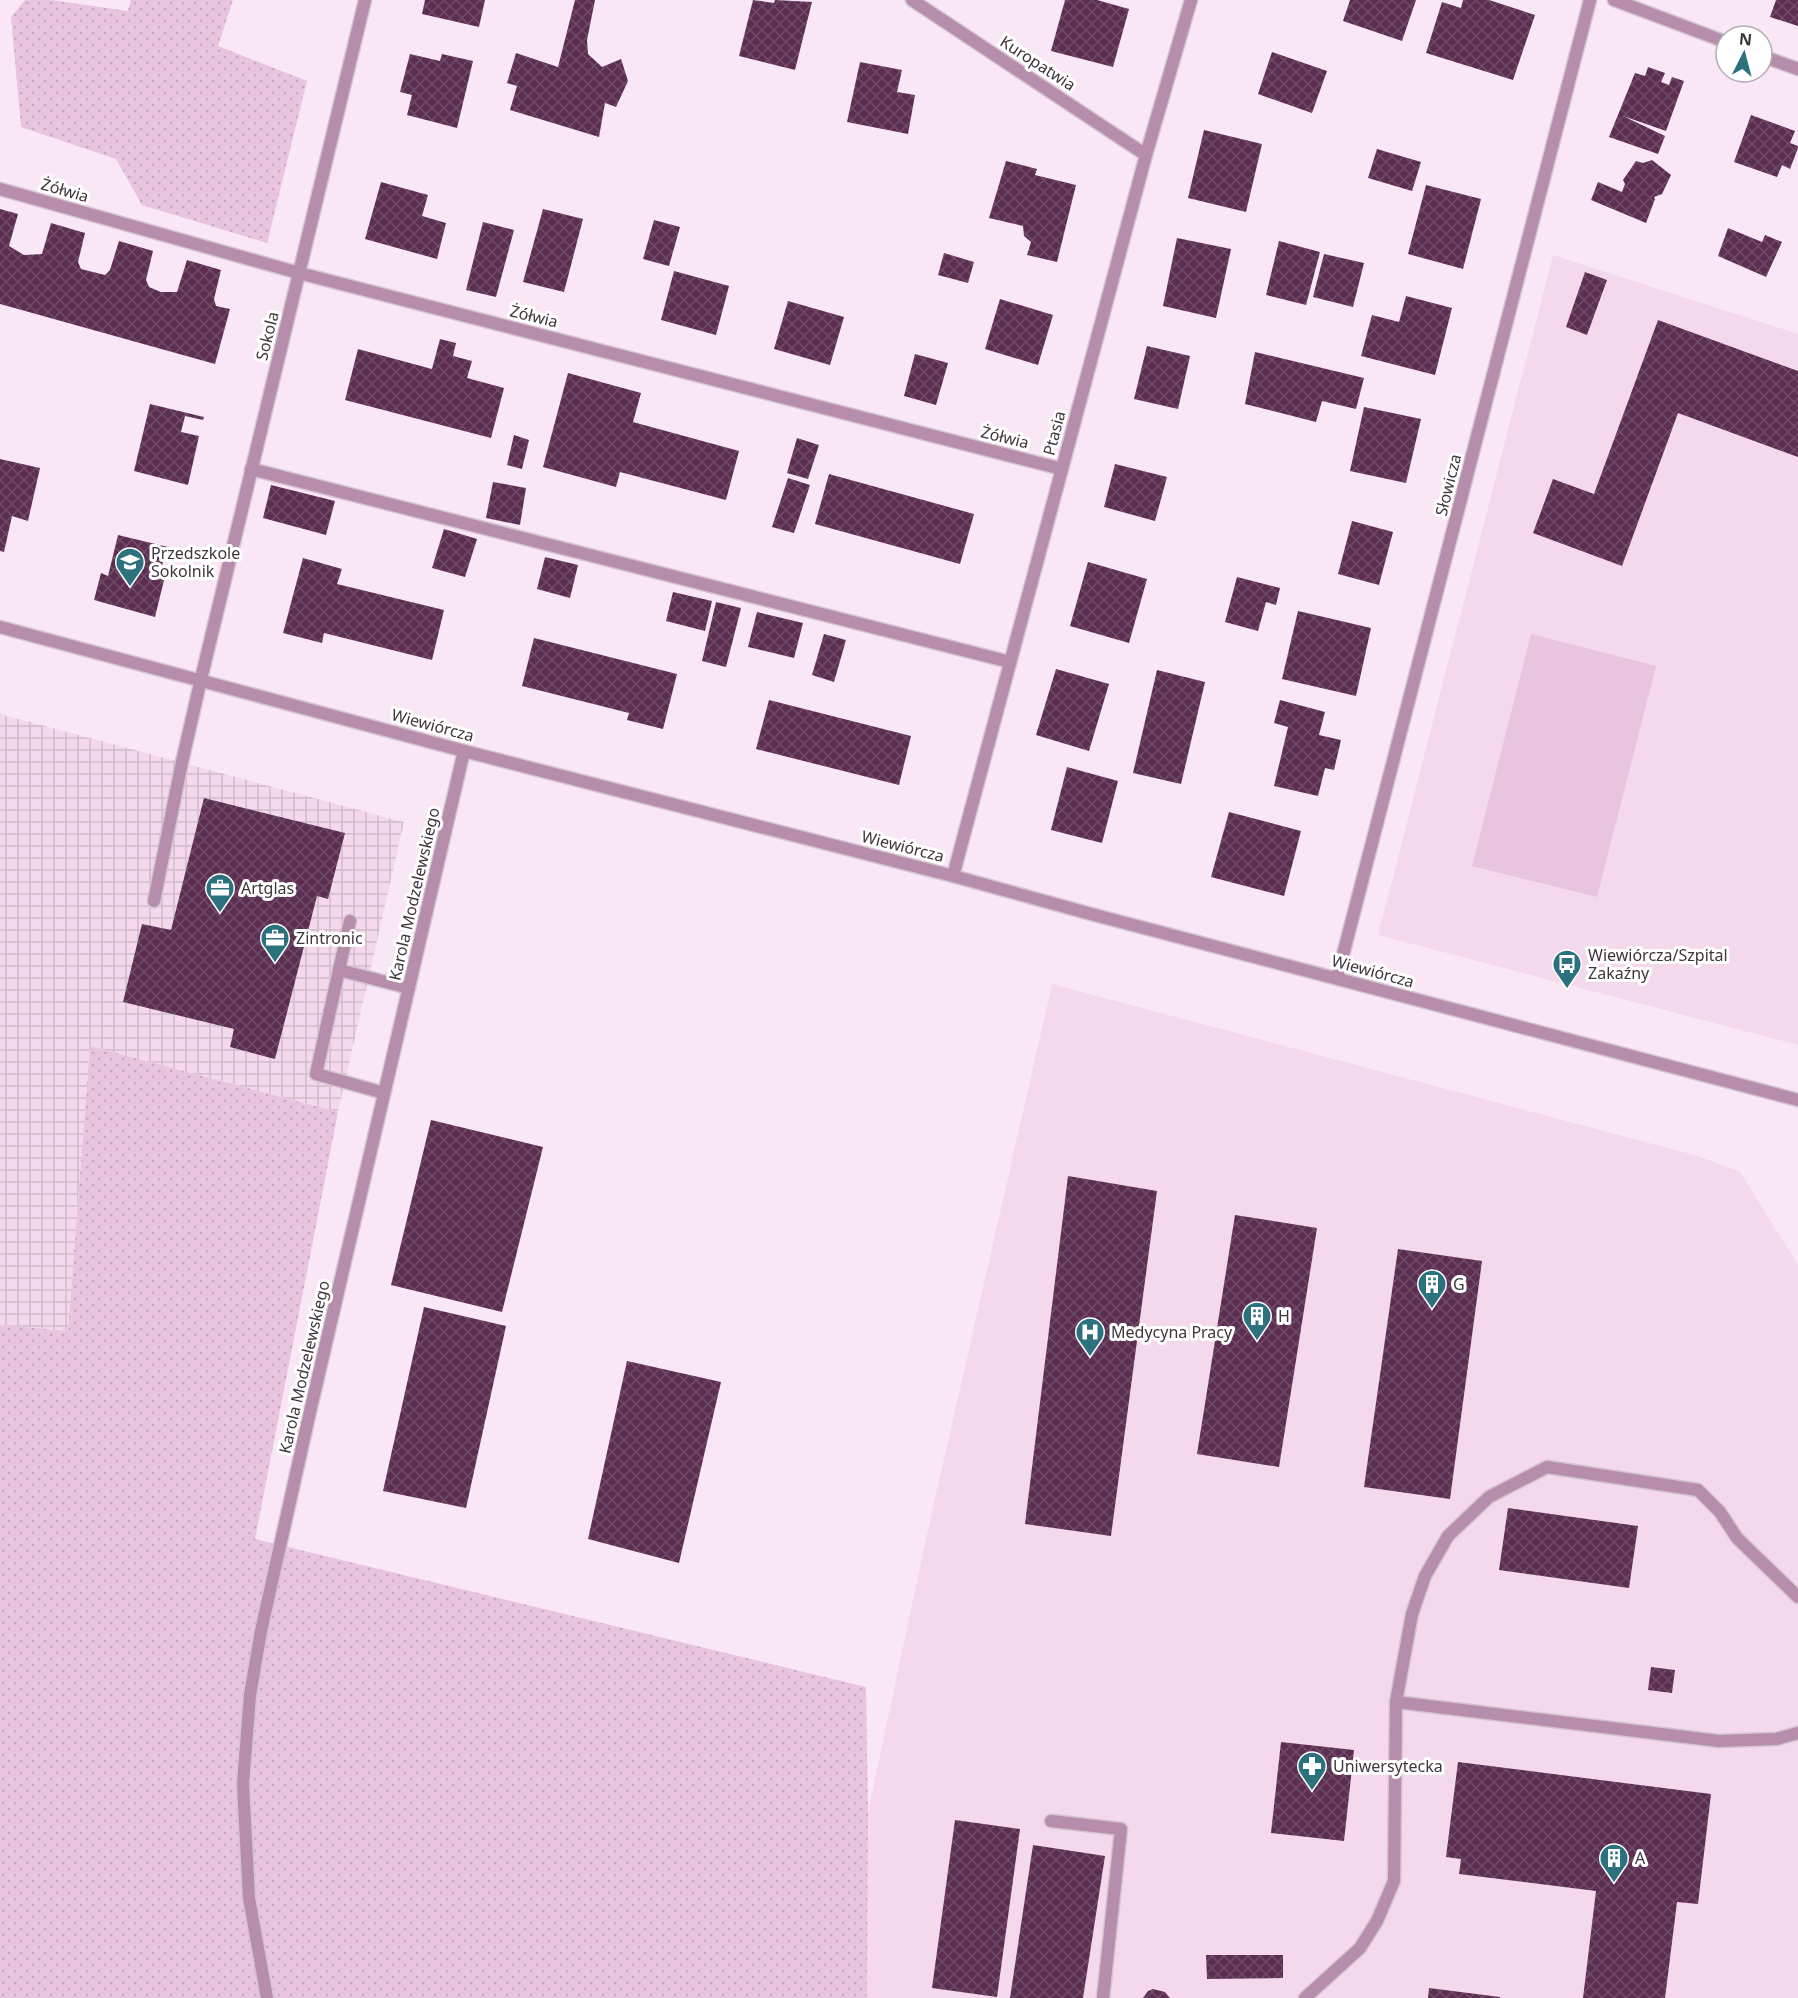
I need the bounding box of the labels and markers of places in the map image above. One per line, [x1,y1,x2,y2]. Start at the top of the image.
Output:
place label: Przedszkole Sokolnik [151,542,240,582]
school or university icon: Przedszkole Sokolnik [114,546,146,588]
office icon: Artglas [204,872,236,914]
place label: Artglas [241,877,294,899]
office icon: Zintronic [259,922,291,964]
place label: Zintronic [296,927,363,949]
place label: Wiewiórcza/Szpital Zakaźny [1588,944,1728,984]
bus stop icon: Wiewiórcza/Szpital Zakaźny [1551,948,1583,990]
building icon: G [1416,1268,1448,1310]
place label: G [1453,1273,1465,1295]
building icon: H [1241,1300,1273,1342]
place label: H [1278,1305,1290,1327]
hospital icon: Medycyna Pracy [1074,1316,1106,1358]
place label: Medycyna Pracy [1111,1321,1233,1343]
pharmacy icon: Uniwersytecka [1296,1750,1328,1792]
place label: Uniwersytecka [1333,1755,1443,1777]
building icon: A [1598,1842,1630,1884]
place label: A [1635,1847,1646,1869]

